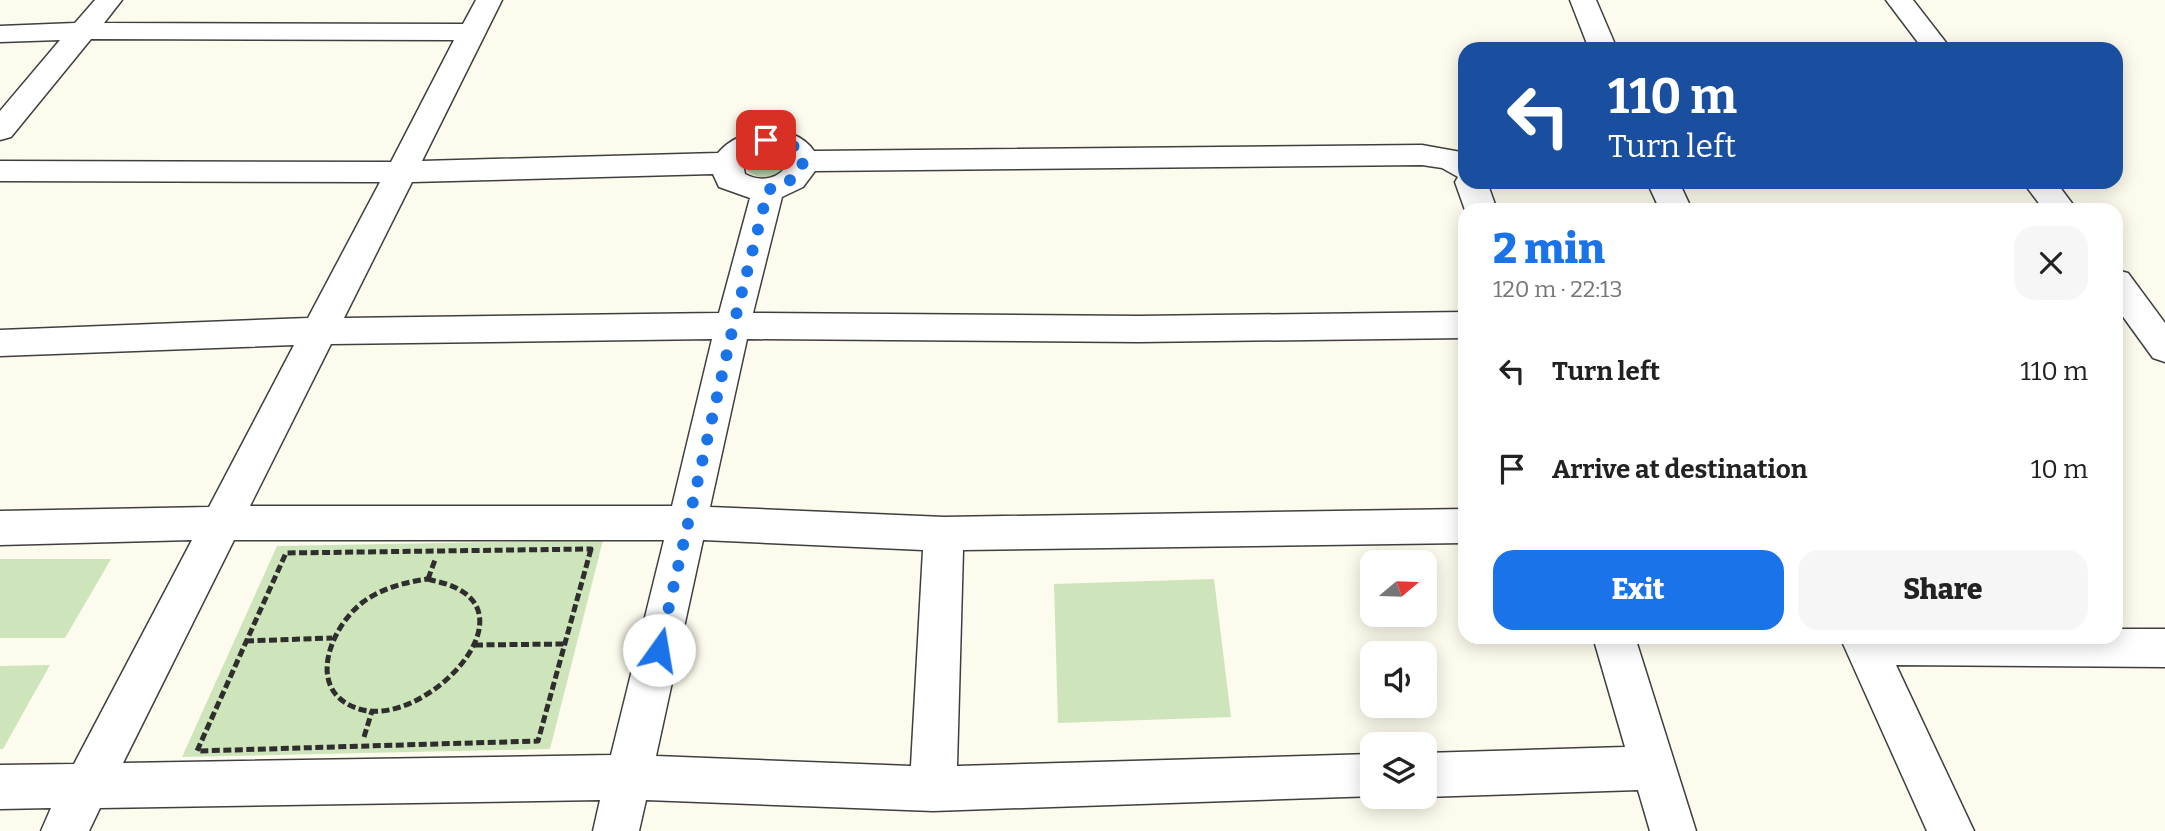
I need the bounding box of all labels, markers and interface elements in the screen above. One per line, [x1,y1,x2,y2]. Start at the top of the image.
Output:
text: 110 m [1608,67,1737,126]
icon: left [1493,70,1584,161]
pin [736,110,796,170]
icon: arrive [747,121,785,159]
text: Turn left [1608,127,1736,165]
text: 2 min [1493,224,1605,274]
button: close [2014,226,2088,300]
text: 120 m · 22:13 [1493,275,1623,303]
icon: left [1493,352,1531,390]
text: Turn left [1552,356,1660,387]
text: 110 m [2020,356,2088,387]
icon: arrive [1493,450,1531,488]
text: Arrive at destination [1552,454,1807,485]
text: 10 m [2031,454,2088,485]
north arrow [1360,550,1437,626]
map controls [1360,550,1437,809]
button: Exit [1493,550,1784,630]
button: Share [1798,550,2088,630]
position arrow [622,613,696,687]
button: sound [1360,641,1437,718]
button: layers [1360,732,1437,809]

